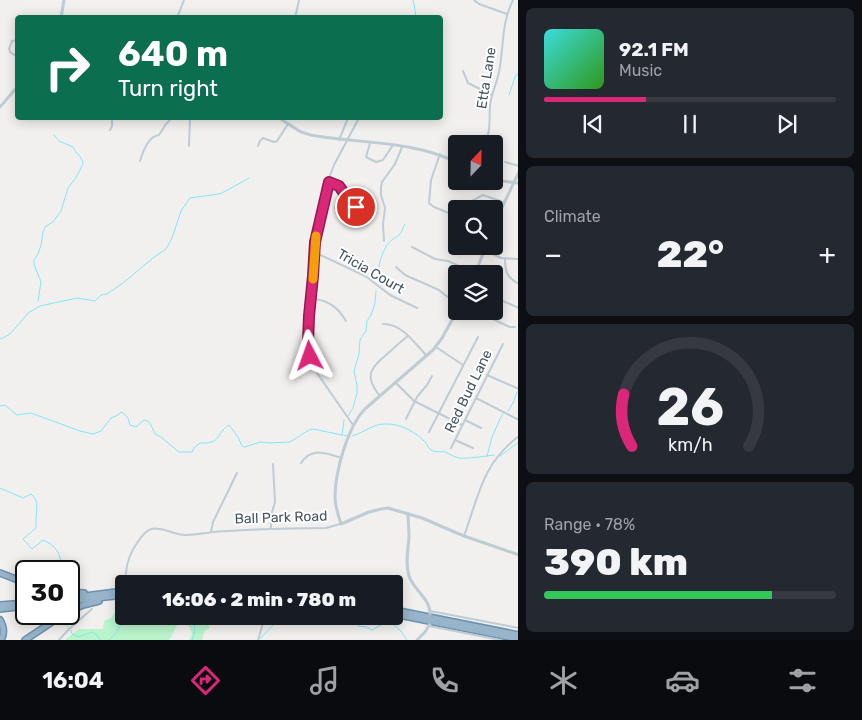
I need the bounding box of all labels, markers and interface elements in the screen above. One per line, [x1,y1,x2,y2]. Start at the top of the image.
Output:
text: 640 m [118,33,228,75]
icon: right [35,35,100,100]
text: 92.1 FM [619,38,689,61]
street label: Etta Lane [473,46,500,110]
text: Music [619,61,662,80]
text: Turn right [118,75,218,102]
icon: previous [579,110,607,138]
icon: pause [676,110,704,138]
icon: next [773,110,801,138]
north arrow [448,135,502,190]
map controls [448,135,503,320]
pin [335,186,377,228]
icon: arrive [342,193,370,221]
button: search [448,200,503,255]
text: Climate [544,207,601,226]
text: 22° [657,231,724,277]
text: − [544,238,562,271]
text: + [819,238,836,271]
street label: Tricia Court [334,245,408,298]
button: layers [448,265,503,320]
position arrow [283,329,335,381]
street label: Red Bud Lane [441,347,496,435]
text: 26 [656,376,724,438]
text: km/h [668,434,712,455]
street label: Ball Park Road [234,507,328,528]
text: Range · 78% [544,515,635,534]
text: 390 km [544,539,688,585]
speed limit sign: 30 [15,560,80,625]
text: 16:06 · 2 min · 780 m [162,588,356,611]
icon: directions [188,663,223,698]
icon: music [307,663,342,698]
icon: phone [427,663,462,698]
icon: climate [546,663,581,698]
icon: car [665,663,700,698]
icon: filters [785,663,820,698]
text: 16:04 [42,667,104,694]

